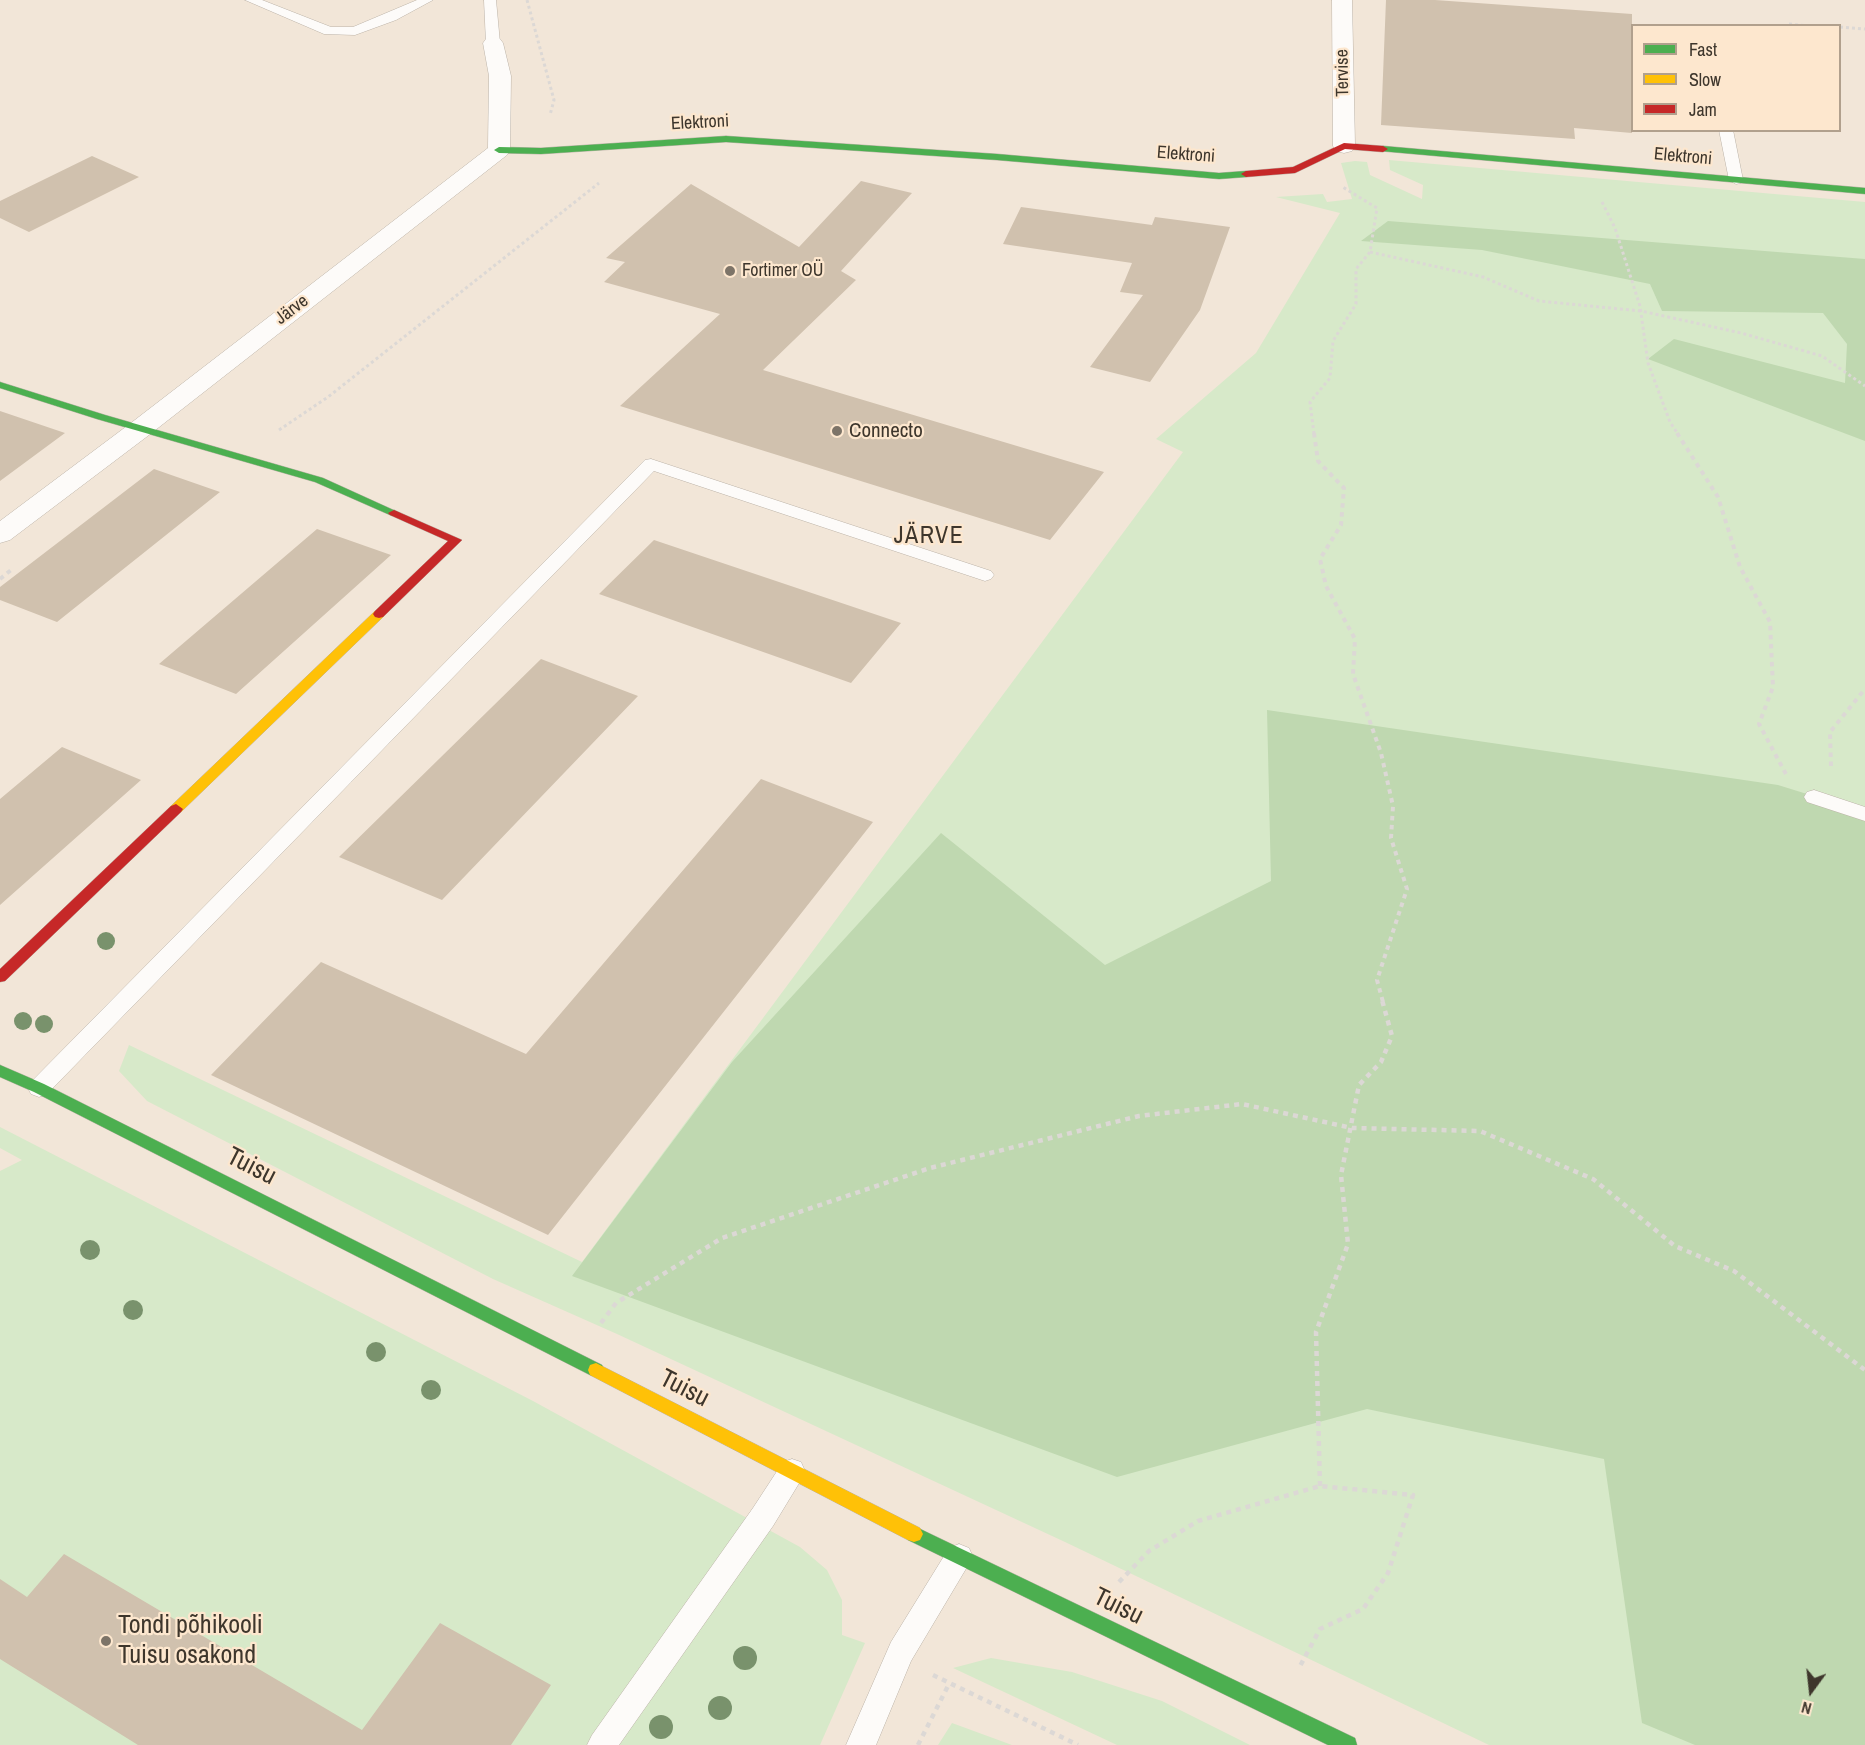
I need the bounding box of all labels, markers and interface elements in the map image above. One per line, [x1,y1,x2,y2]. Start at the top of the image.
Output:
legend [1631,24,1841,132]
text: Fast [1689,37,1717,62]
street label: Tervise [1332,49,1354,97]
text: Slow [1689,67,1721,92]
text: Jam [1689,97,1717,122]
street label: Elektroni [670,111,730,135]
street label: Elektroni [1156,142,1216,168]
street label: Elektroni [1653,144,1713,170]
place label: Fortimer OÜ [742,260,823,282]
marker: Fortimer OÜ [723,264,737,278]
street label: Järve [271,291,313,329]
place label: Connecto [849,418,923,444]
marker: Connecto [830,424,844,438]
district label: JÄRVE [894,523,964,551]
street label: Tuisu [221,1141,281,1193]
street label: Tuisu [654,1363,714,1415]
street label: Tuisu [1088,1582,1148,1632]
place label: Tondi põhikooli Tuisu osakond [118,1610,263,1672]
marker: Tondi põhikooli Tuisu osakond [99,1634,113,1648]
north arrow [1781,1661,1841,1721]
text: N [1799,1697,1814,1720]

